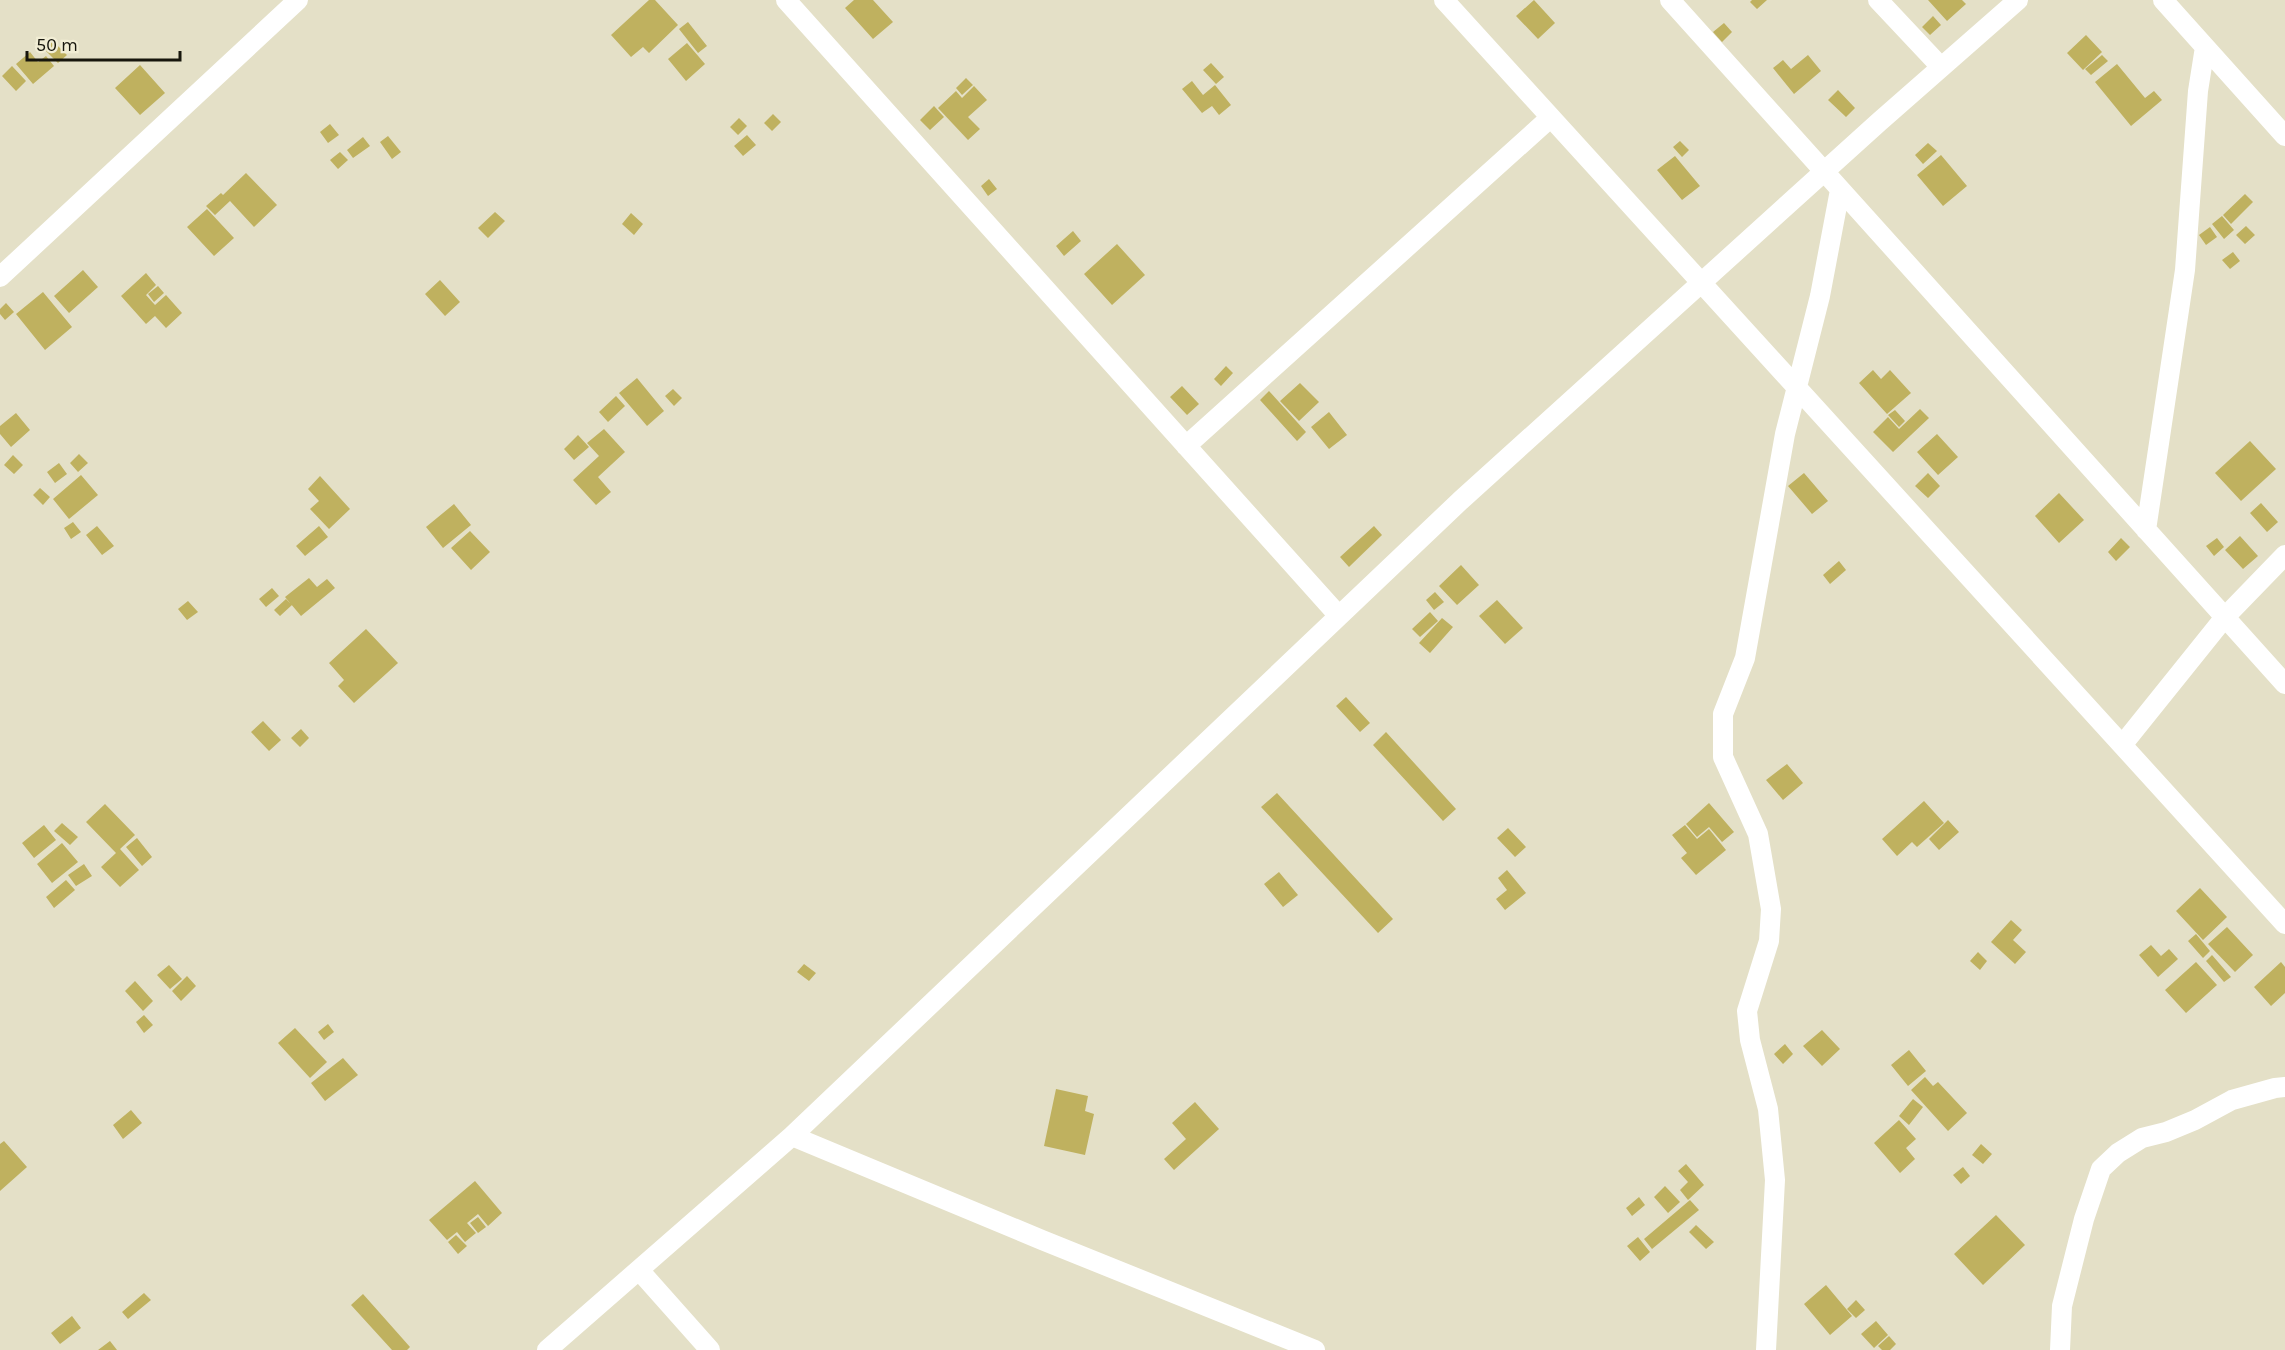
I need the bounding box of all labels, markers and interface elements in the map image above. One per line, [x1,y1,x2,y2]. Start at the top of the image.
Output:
scale bar [27,24,180,62]
text: 50 m [36,34,78,56]

